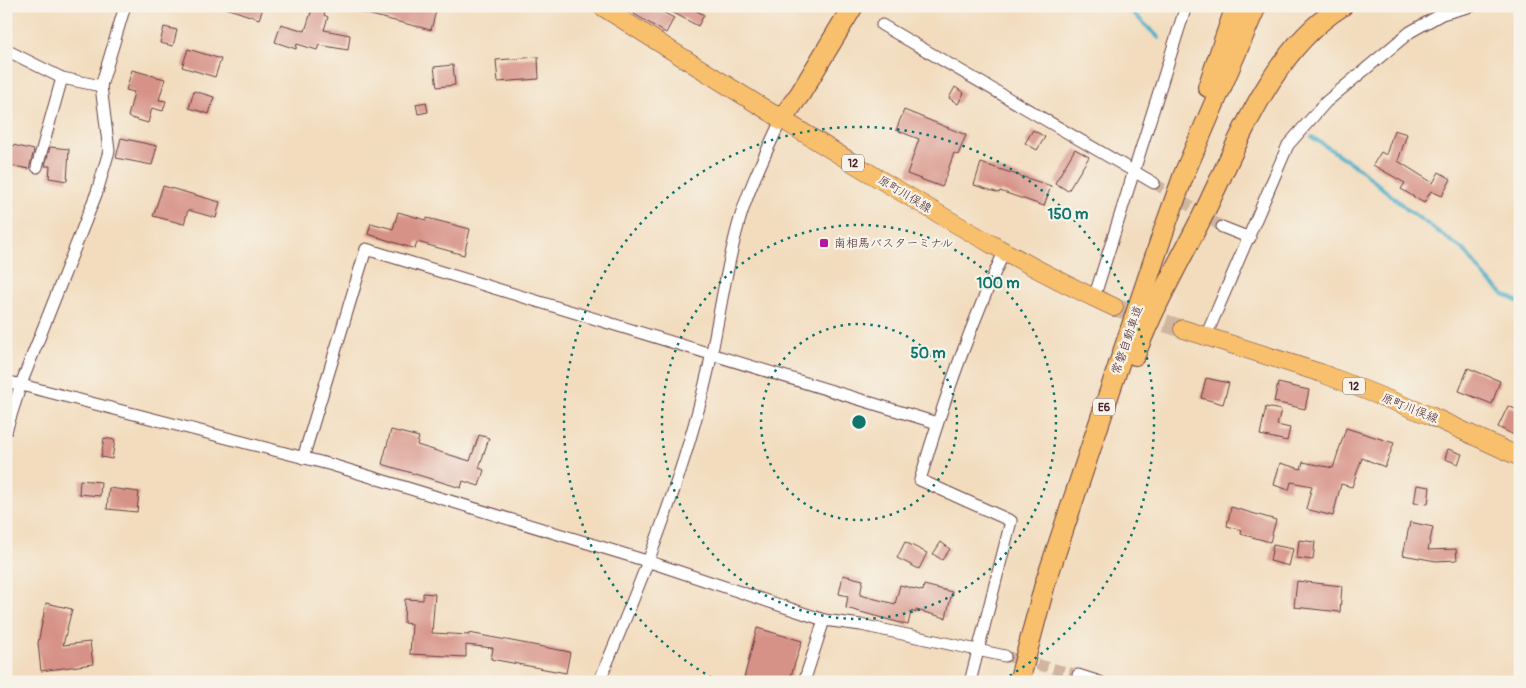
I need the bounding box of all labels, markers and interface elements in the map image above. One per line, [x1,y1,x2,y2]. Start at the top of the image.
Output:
road number: 12 [842,154,864,172]
street label: 原町川俣線 [875,173,934,216]
text: 150 m [1048,205,1088,224]
place label: 南相馬バスターミナル [834,236,953,251]
marker: 南相馬バスターミナル [818,237,830,249]
text: 100 m [977,274,1019,293]
street label: 常磐自動車道 [1109,304,1146,377]
text: 50 m [911,344,945,363]
road number: 12 [1343,378,1365,394]
street label: 原町川俣線 [1379,390,1440,427]
road number: E6 [1093,398,1115,416]
centre of rings [850,413,868,431]

